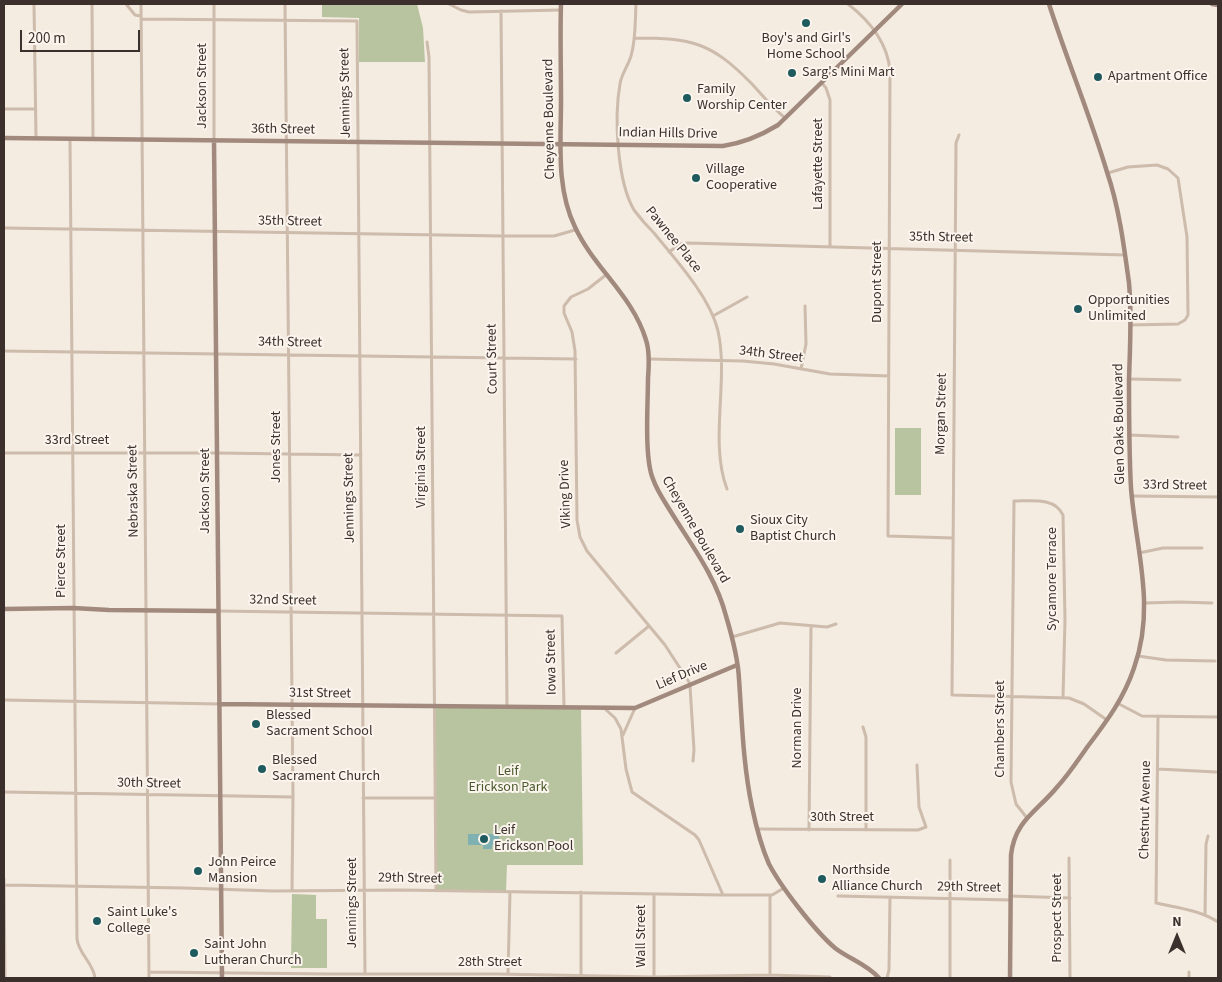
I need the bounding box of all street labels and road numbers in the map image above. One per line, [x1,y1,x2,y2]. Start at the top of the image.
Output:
street label: Jackson Street [195,43,211,129]
street label: Jennings Street [337,47,355,139]
street label: Cheyenne Boulevard [541,58,559,180]
street label: Lafayette Street [811,118,827,210]
street label: 36th Street [251,121,315,139]
street label: Indian Hills Drive [618,125,718,143]
street label: Pawnee Place [641,203,705,277]
street label: 35th Street [258,213,322,231]
street label: 35th Street [909,229,973,247]
street label: Dupont Street [870,241,886,323]
street label: Court Street [484,324,502,394]
street label: 34th Street [258,334,322,352]
street label: 34th Street [738,343,804,367]
street label: Glen Oaks Boulevard [1111,363,1129,485]
street label: Morgan Street [933,373,951,455]
street label: Jones Street [269,411,285,483]
street label: Virginia Street [414,426,430,508]
street label: 33rd Street [45,433,109,449]
street label: Nebraska Street [125,444,143,538]
street label: Jackson Street [198,448,214,534]
street label: Jennings Street [341,452,359,544]
street label: Viking Drive [556,459,576,529]
street label: Cheyenne Boulevard [657,473,733,587]
street label: 33rd Street [1143,477,1207,495]
street label: Pierce Street [54,524,70,598]
street label: Sycamore Terrace [1045,527,1061,631]
street label: 32nd Street [249,592,317,610]
street label: Iowa Street [543,629,561,695]
street label: Lief Drive [654,658,710,694]
street label: Chambers Street [993,680,1009,778]
street label: 31st Street [289,685,351,703]
street label: Norman Drive [790,688,806,768]
street label: Chestnut Avenue [1137,760,1155,860]
street label: 30th Street [117,775,181,793]
street label: 30th Street [810,810,874,826]
street label: Jennings Street [345,858,361,948]
street label: 29th Street [378,870,442,888]
street label: Prospect Street [1050,873,1066,963]
street label: 29th Street [937,879,1001,897]
street label: Wall Street [634,905,650,967]
street label: 28th Street [458,955,522,971]

